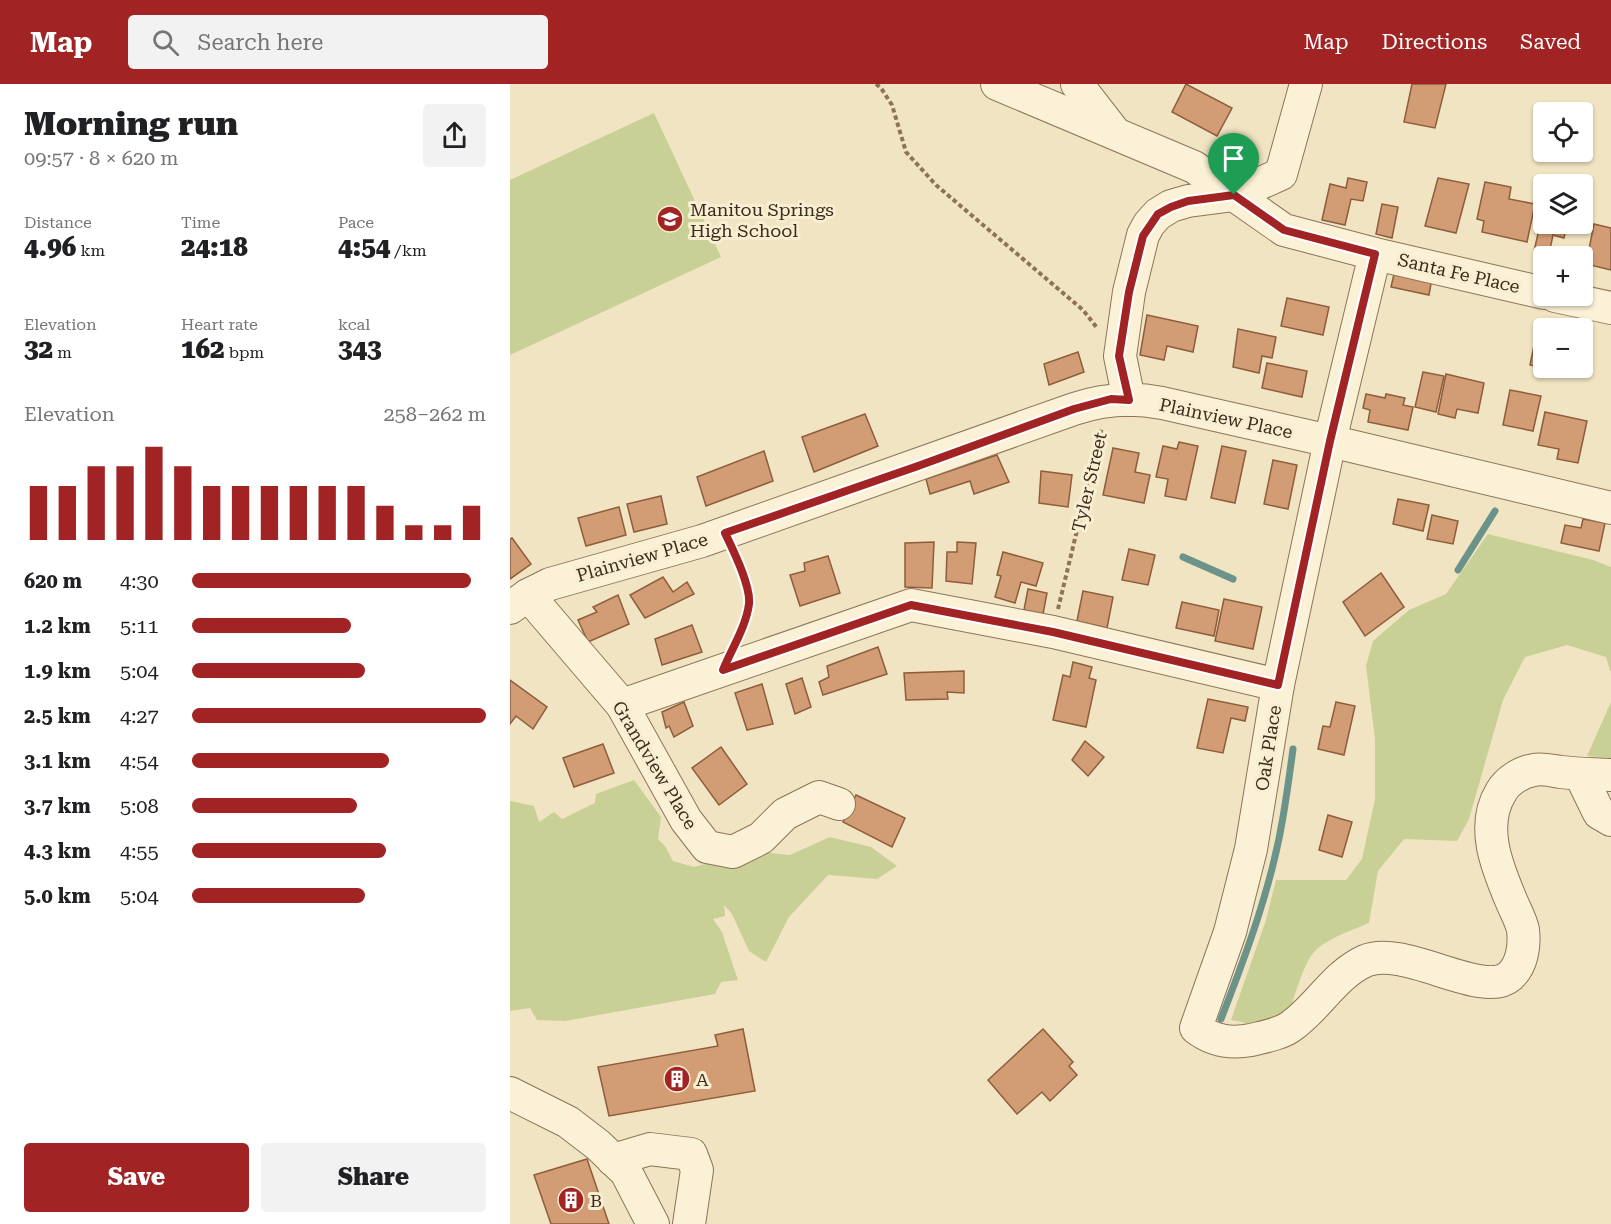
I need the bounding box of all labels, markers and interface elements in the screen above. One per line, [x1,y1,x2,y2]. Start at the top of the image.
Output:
search box [128,15,548,69]
text: Map [30,26,92,59]
icon: search [149,26,182,59]
text: Search here [197,30,323,55]
text: Map [1304,30,1348,54]
text: Directions [1381,30,1487,54]
text: Saved [1520,30,1581,54]
map controls [1533,102,1593,378]
button: locate [1533,102,1593,162]
text: Morning run [24,104,238,143]
button: share [423,104,486,167]
pin [1208,133,1259,195]
icon: arrive [1217,142,1250,175]
text: 09:57 · 8 × 620 m [24,146,179,170]
button: layers [1533,174,1593,234]
place label: Manitou Springs High School [690,199,834,241]
school or university icon: Manitou Springs High School [655,204,685,234]
text: Distance [24,213,92,232]
text: Time [181,213,220,232]
text: Pace [338,213,374,232]
text: 4.96 [24,232,76,262]
text: 24:18 [181,232,248,262]
text: 4:54 [338,232,390,262]
text: km [76,241,105,260]
text: /km [390,241,427,260]
button: + [1533,246,1593,306]
street label: Santa Fe Place [1396,249,1522,297]
text: Elevation [24,315,97,334]
text: Heart rate [181,315,258,334]
text: kcal [338,315,370,334]
button: − [1533,318,1593,378]
text: 32 [24,334,53,364]
text: 162 [181,334,225,364]
text: 343 [338,334,382,364]
text: m [53,343,72,362]
text: bpm [225,343,264,362]
street label: Plainview Place [1157,394,1295,442]
text: Elevation [24,402,115,426]
text: 258–262 m [383,402,486,426]
street label: Tyler Street [1067,430,1111,534]
street label: Plainview Place [574,528,710,586]
text: 620 m [24,569,82,593]
text: 4:30 [120,569,159,593]
text: 1.2 km [24,614,91,638]
text: 5:11 [120,614,159,638]
text: 1.9 km [24,659,91,683]
text: 5:04 [120,659,159,683]
street label: Grandview Place [608,697,702,833]
text: 2.5 km [24,704,91,728]
text: 4:27 [120,704,159,728]
street label: Oak Place [1251,704,1285,792]
text: 3.1 km [24,749,91,773]
text: 4:54 [120,749,159,773]
text: 3.7 km [24,794,91,818]
text: 5:08 [120,794,159,818]
text: 4.3 km [24,839,91,863]
text: 4:55 [120,839,159,863]
text: 5.0 km [24,884,91,908]
text: 5:04 [120,884,159,908]
building icon: A [662,1064,692,1094]
place label: A [696,1069,709,1090]
button: Save [24,1143,249,1212]
button: Share [261,1143,486,1212]
building icon: B [556,1185,586,1215]
place label: B [590,1190,602,1211]

